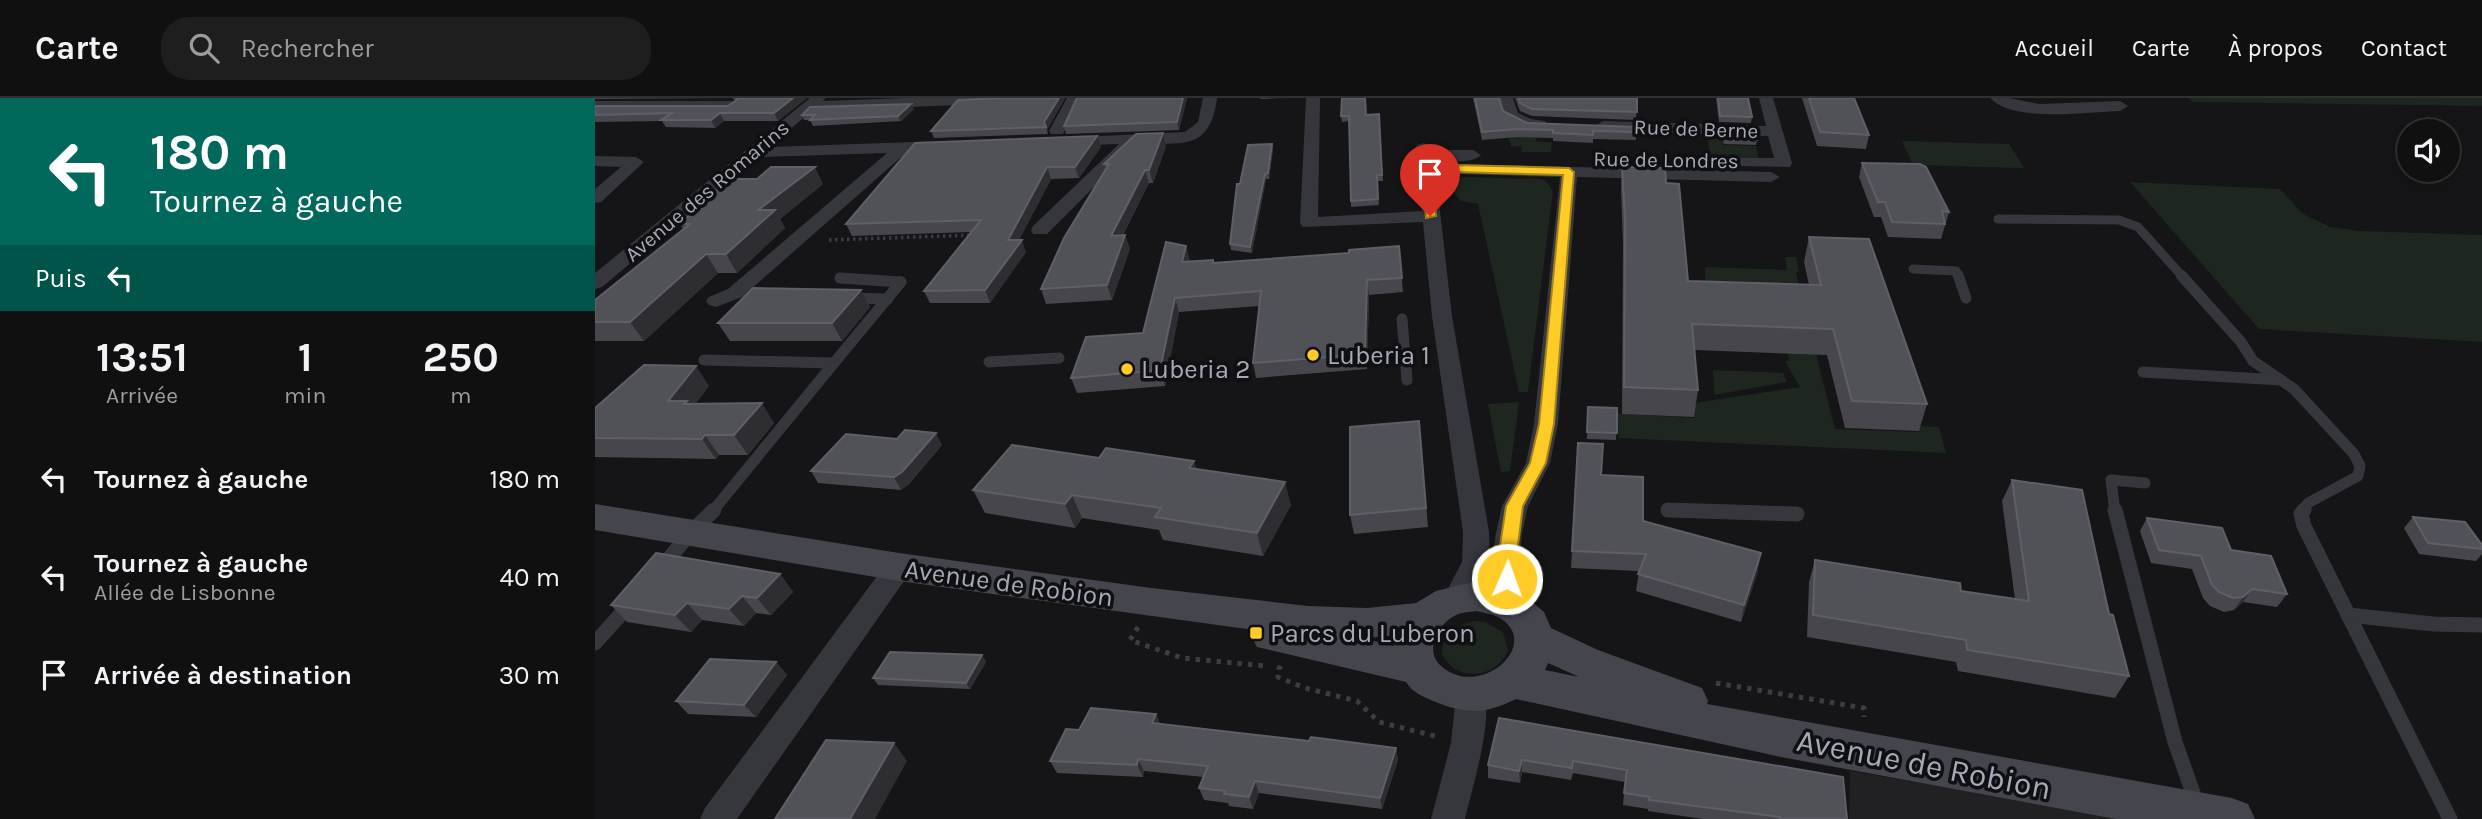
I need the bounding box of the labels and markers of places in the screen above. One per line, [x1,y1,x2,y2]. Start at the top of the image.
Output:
pin [1400,144,1460,216]
place label: Luberia 1 [1327,340,1430,371]
marker: Luberia 1 [1305,347,1321,363]
place label: Luberia 2 [1141,354,1250,385]
marker: Luberia 2 [1119,361,1135,377]
place label: Parcs du Luberon [1270,618,1475,649]
marker: Parcs du Luberon [1248,625,1264,641]

